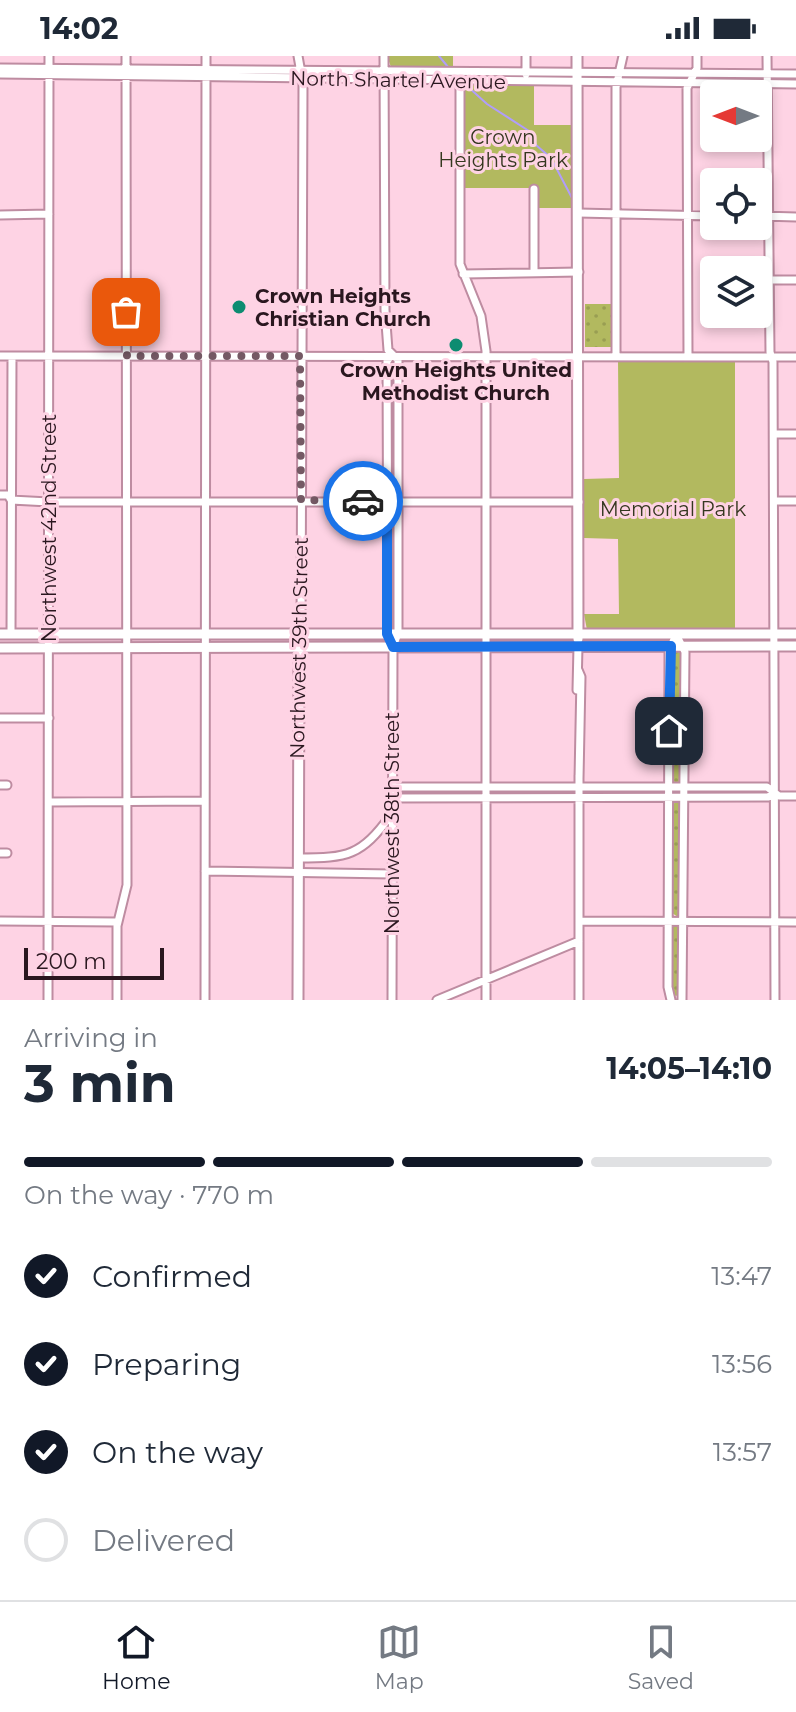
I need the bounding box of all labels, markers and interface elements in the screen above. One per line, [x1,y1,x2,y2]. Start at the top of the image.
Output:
text: 14:02 [40,10,119,47]
street label: North Shartel Avenue [290,66,506,94]
north arrow [700,80,772,152]
map controls [700,80,772,328]
park label: Crown Heights Park [438,125,568,172]
button: locate [700,168,772,240]
button: layers [700,256,772,328]
pin [92,278,160,346]
place label: Crown Heights Christian Church [255,284,431,331]
icon: bag [104,290,148,334]
marker: Crown Heights Christian Church [230,298,248,316]
marker: Crown Heights United Methodist Church [447,336,465,354]
place label: Crown Heights United Methodist Church [340,358,572,405]
street label: Northwest 42nd Street [37,414,61,642]
courier [323,461,403,541]
icon: car [341,479,385,523]
park label: Memorial Park [600,497,746,521]
street label: Northwest 39th Street [285,537,313,759]
pin [635,697,703,765]
icon: home [647,709,691,753]
street label: Northwest 38th Street [380,712,404,934]
scale bar [24,944,164,980]
text: 200 m [36,948,107,975]
text: Arriving in [24,1022,158,1054]
text: 14:05–14:10 [606,1050,772,1087]
text: 3 min [24,1052,176,1115]
text: On the way · 770 m [24,1179,274,1211]
icon: check [24,1254,68,1298]
text: Confirmed [92,1258,252,1295]
text: 13:47 [711,1260,772,1292]
icon: check [24,1342,68,1386]
text: Preparing [92,1346,241,1383]
text: 13:56 [712,1348,772,1380]
icon: check [24,1430,68,1474]
text: On the way [92,1434,263,1471]
text: 13:57 [713,1436,772,1468]
text: Delivered [92,1522,235,1559]
tab: Home [102,1620,170,1695]
tab: Map [375,1620,424,1695]
tab: Saved [628,1620,694,1695]

